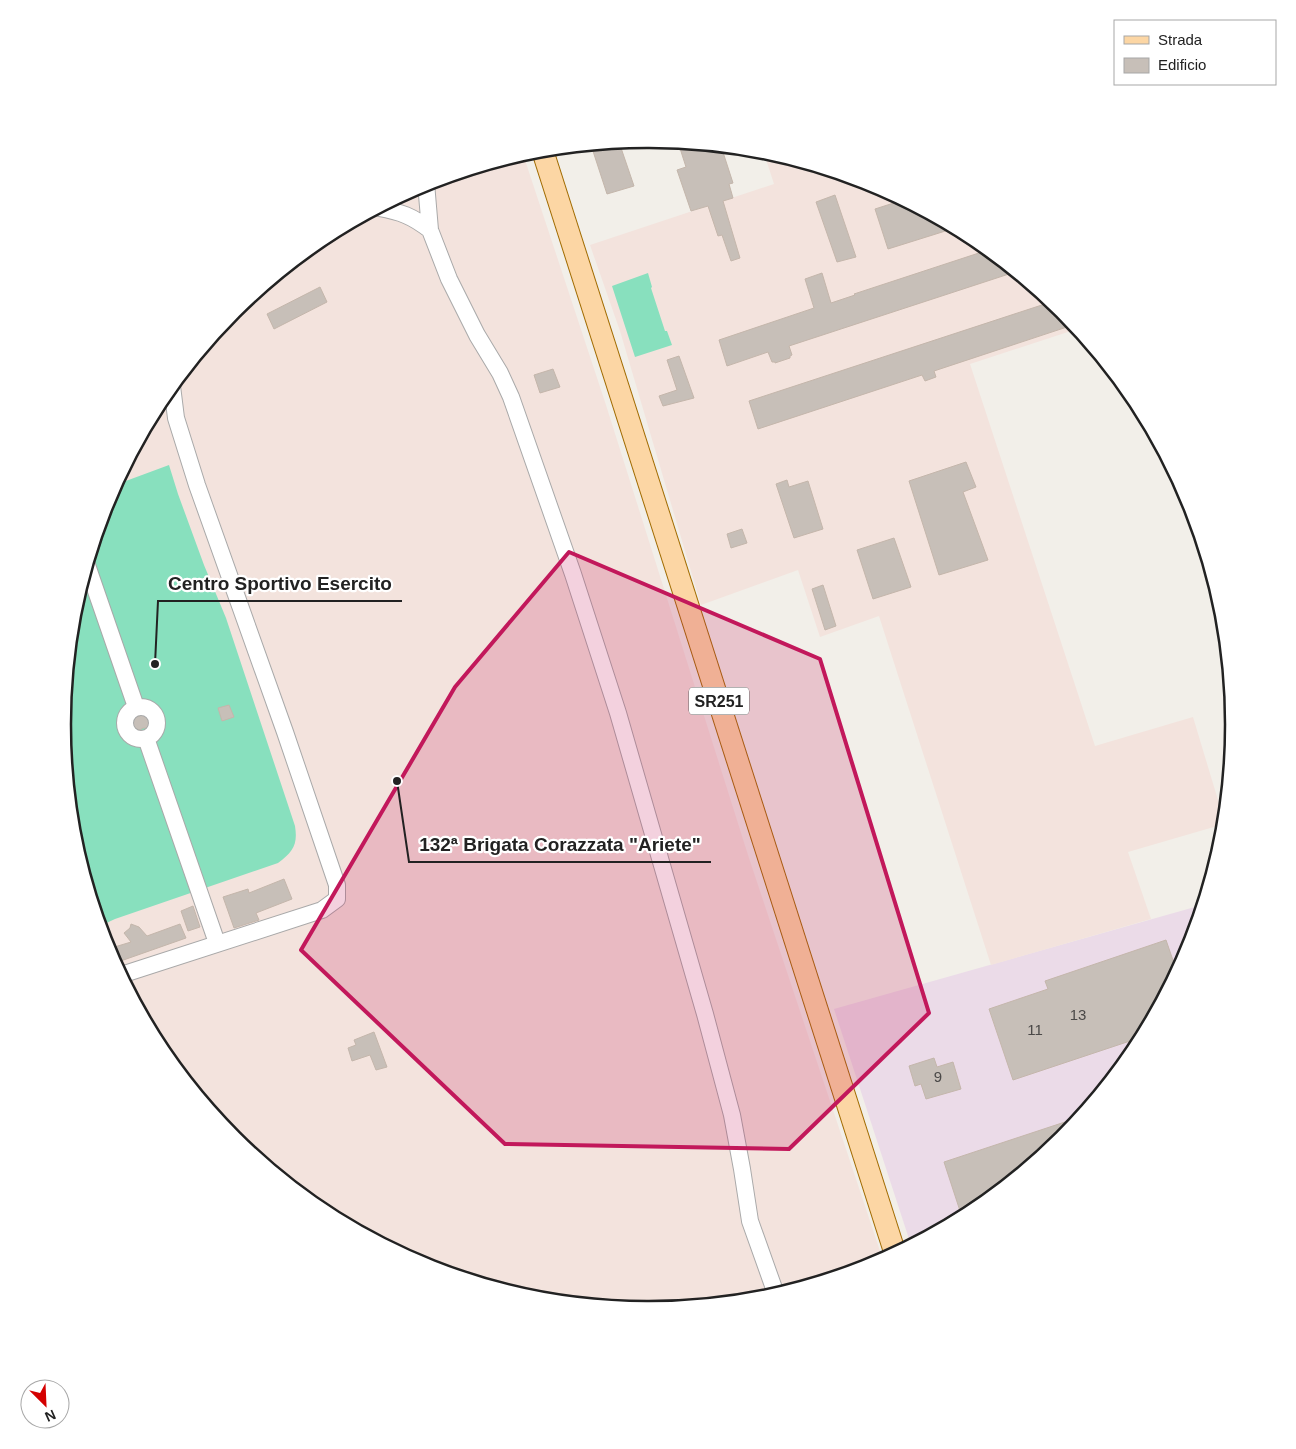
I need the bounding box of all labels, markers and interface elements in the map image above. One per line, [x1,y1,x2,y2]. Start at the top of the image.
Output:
legend [1114,20,1276,85]
text: Strada [1158,31,1203,48]
text: Edificio [1158,56,1206,73]
callout: Centro Sportivo Esercito [158,567,402,601]
text: Centro Sportivo Esercito [168,573,392,594]
road number: SR251 [689,688,749,714]
callout: 132ª Brigata Corazzata "Ariete" [409,828,711,862]
text: 132ª Brigata Corazzata "Ariete" [419,834,701,855]
house number: 13 [1070,1006,1086,1023]
house number: 11 [1027,1021,1043,1038]
house number: 9 [934,1068,942,1085]
north arrow [20,1379,70,1429]
text: N [42,1407,58,1425]

